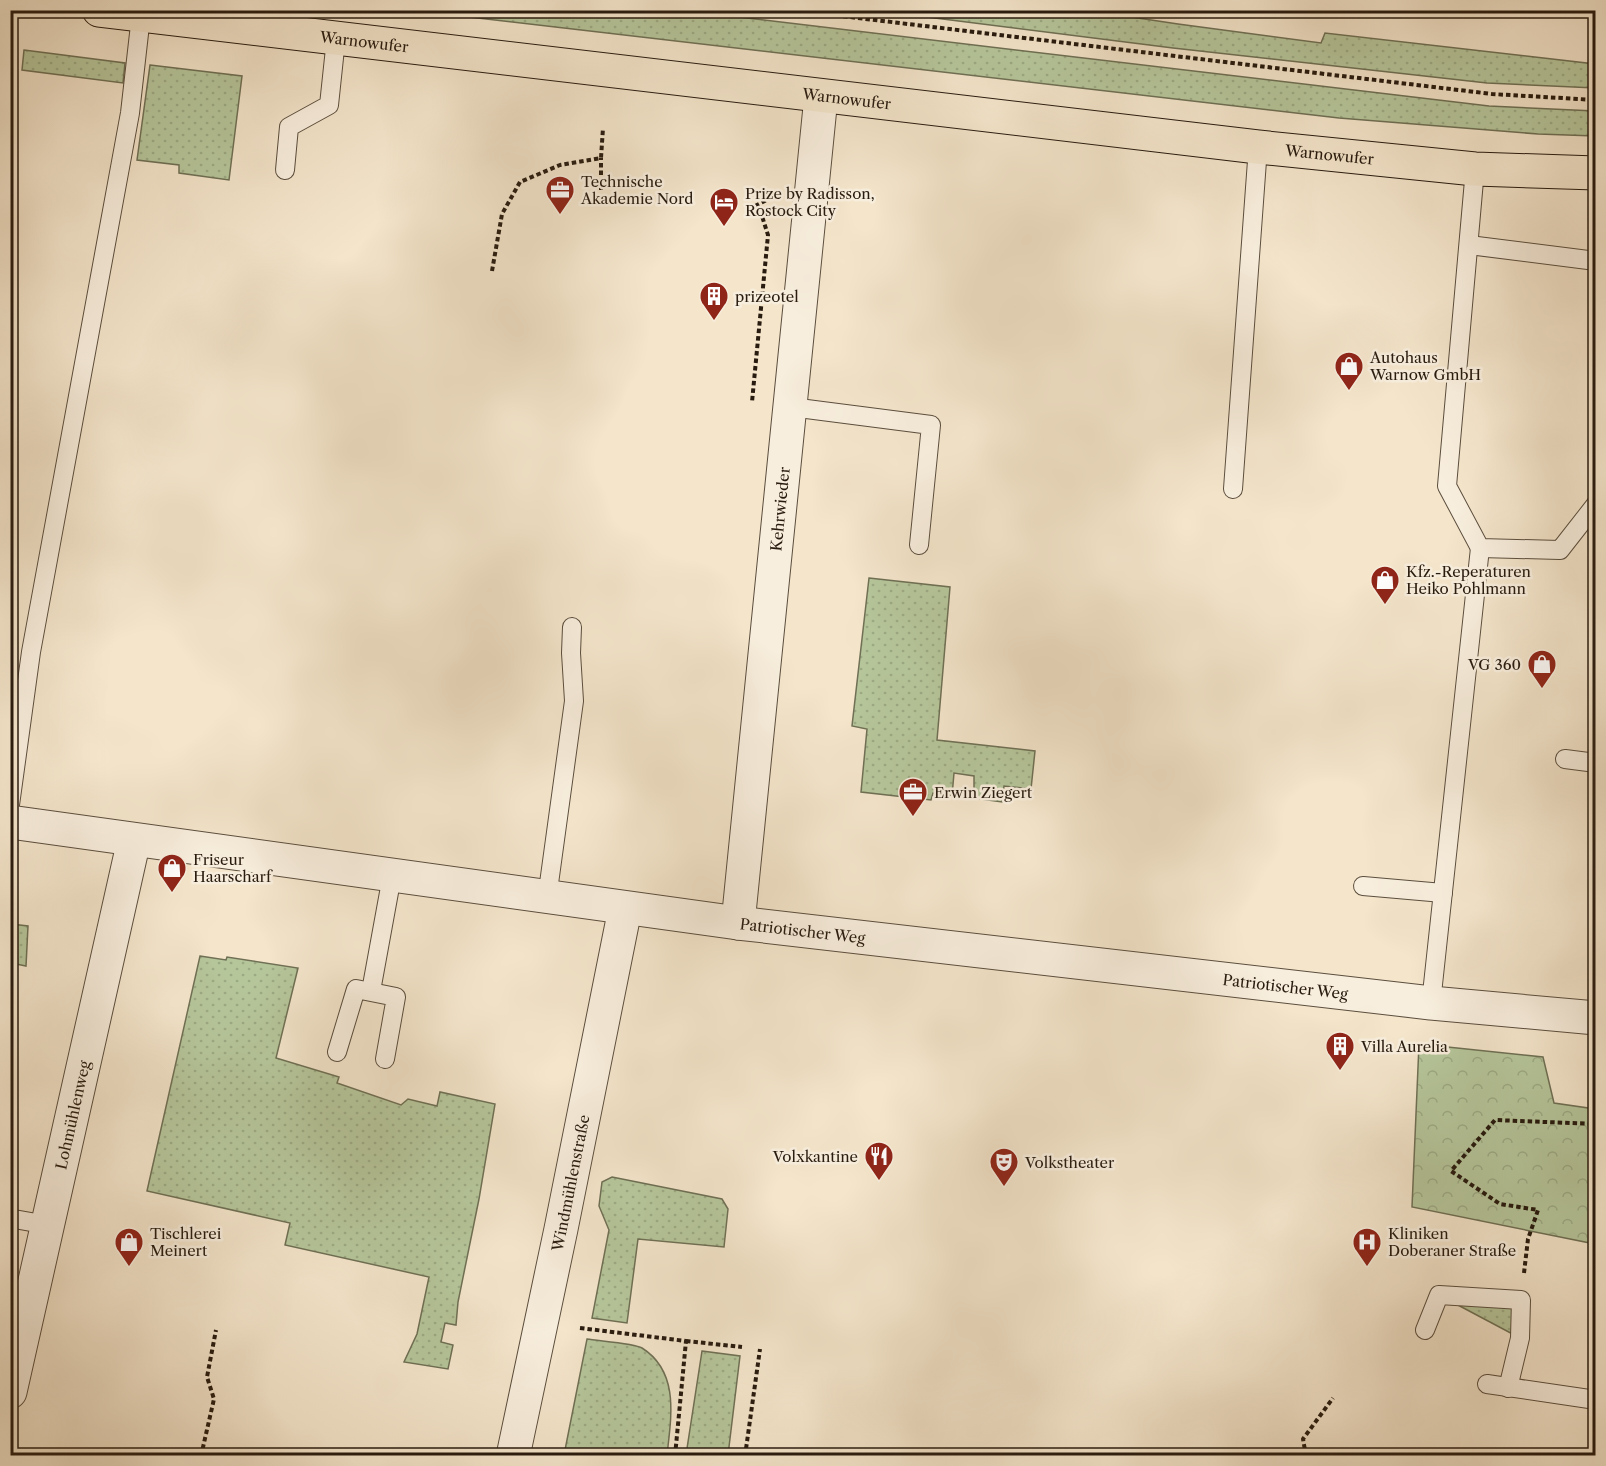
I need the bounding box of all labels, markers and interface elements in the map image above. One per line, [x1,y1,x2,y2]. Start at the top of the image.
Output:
street label: Warnowufer [318,27,410,56]
street label: Warnowufer [800,84,893,113]
street label: Warnowufer [1283,140,1376,168]
place label: Technische Akademie Nord [580,172,693,208]
office icon: Technische Akademie Nord [544,174,576,216]
place label: Prize by Radisson, Rostock City [745,184,875,220]
hotel icon: Prize by Radisson, Rostock City [708,186,740,228]
building icon: prizeotel [698,280,730,322]
place label: prizeotel [735,287,799,306]
place label: Autohaus Warnow GmbH [1369,348,1481,384]
shop icon: Autohaus Warnow GmbH [1333,350,1365,392]
street label: Kehrwieder [766,465,793,552]
place label: Kfz.-Reperaturen Heiko Pohlmann [1406,562,1532,598]
shop icon: Kfz.-Reperaturen Heiko Pohlmann [1369,564,1401,606]
shop icon: VG 360 [1526,648,1558,690]
place label: VG 360 [1467,655,1521,674]
office icon: Erwin Ziegert [897,776,929,818]
place label: Erwin Ziegert [934,783,1033,802]
place label: Friseur Haarscharf [193,850,273,886]
shop icon: Friseur Haarscharf [156,852,188,894]
street label: Patriotischer Weg [739,914,866,947]
street label: Patriotischer Weg [1222,970,1349,1003]
building icon: Villa Aurelia [1324,1030,1356,1072]
place label: Villa Aurelia [1360,1037,1448,1056]
street label: Lohmühlenweg [51,1059,94,1171]
street label: Windmühlenstraße [547,1113,593,1254]
restaurant icon: Volxkantine [863,1140,895,1182]
theatre icon: Volkstheater [988,1146,1020,1188]
place label: Volxkantine [772,1147,858,1166]
place label: Volkstheater [1024,1153,1115,1172]
place label: Tischlerei Meinert [150,1224,222,1260]
place label: Kliniken Doberaner Straße [1388,1224,1516,1260]
shop icon: Tischlerei Meinert [113,1226,145,1268]
hospital icon: Kliniken Doberaner Straße [1351,1226,1383,1268]

